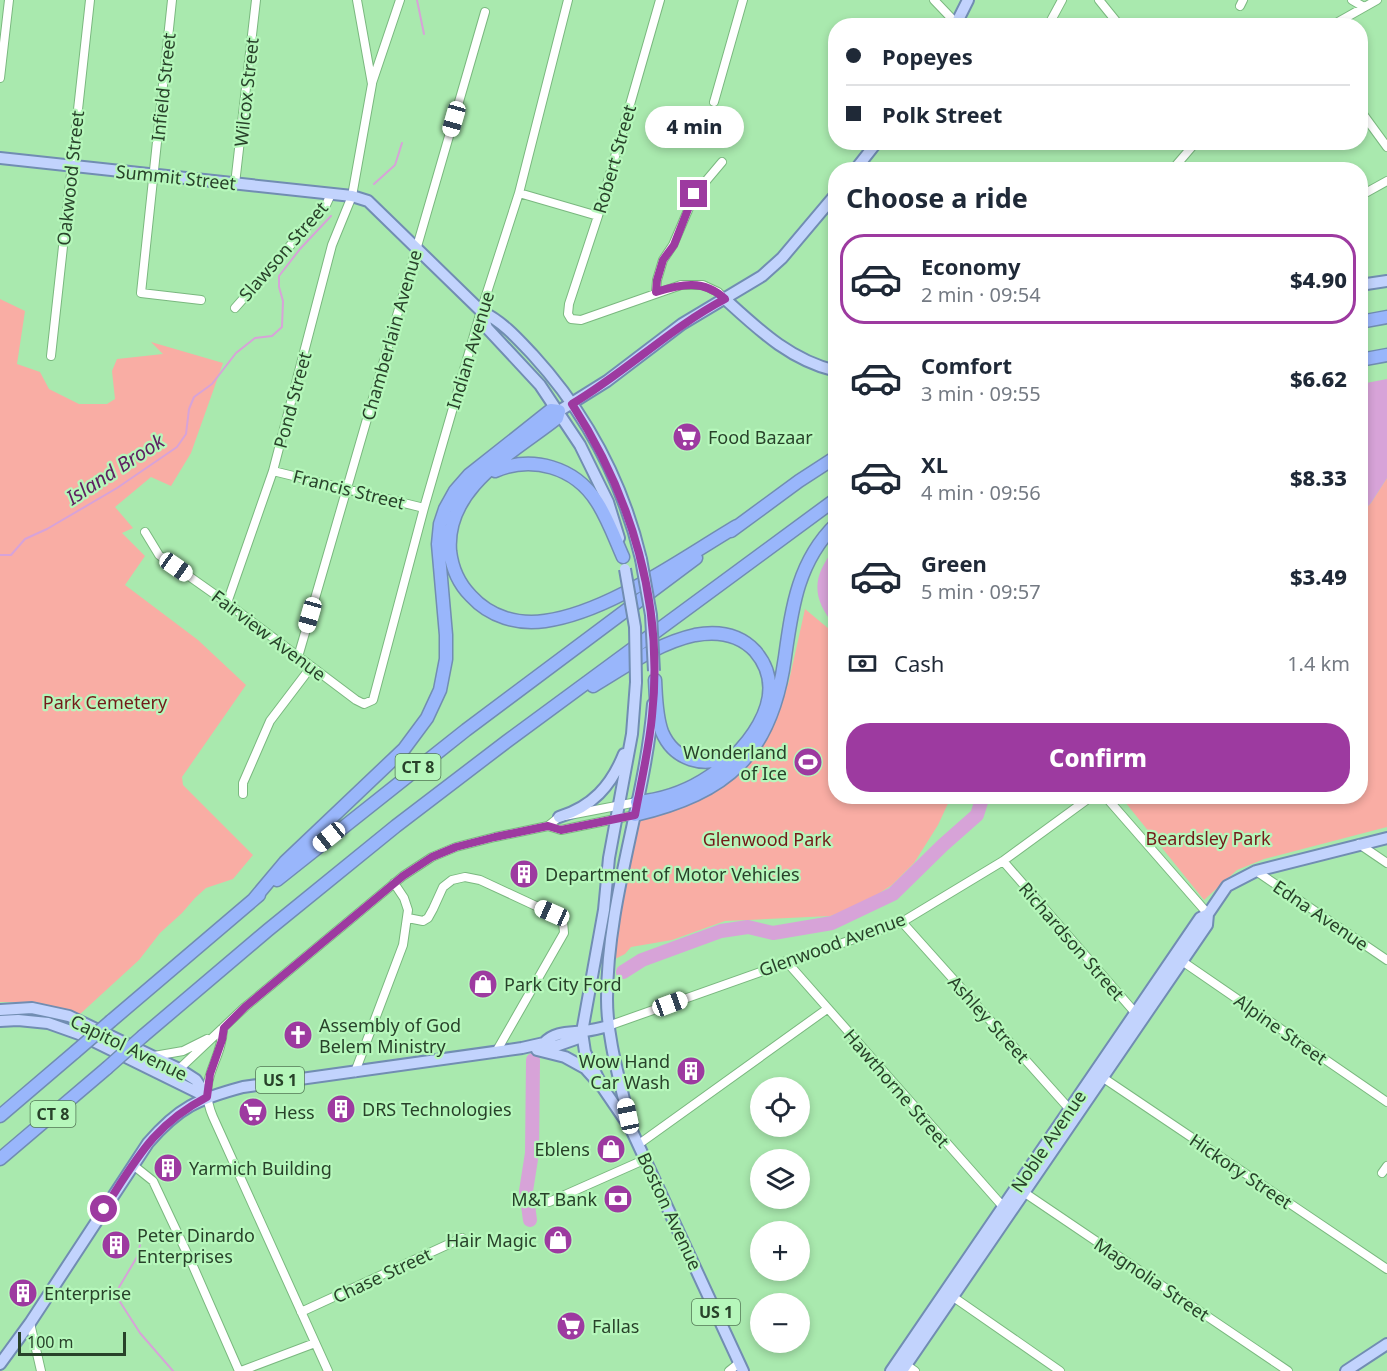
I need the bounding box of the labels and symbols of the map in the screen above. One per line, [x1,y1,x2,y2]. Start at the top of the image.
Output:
street label: Infield Street [145,31,181,142]
street label: Wilcox Street [228,36,264,148]
car [440,99,468,139]
street label: Robert Street [587,101,641,216]
callout: 4 min [644,107,744,149]
street label: Oakwood Street [51,109,89,247]
street label: Summit Street [115,159,238,195]
route end [680,180,707,207]
street label: Slawson Street [233,196,333,306]
street label: Chamberlain Avenue [355,247,427,423]
street label: Indian Avenue [441,288,499,412]
street label: Pond Street [268,349,317,451]
supermarket icon: Food Bazaar [671,421,703,453]
place label: Food Bazaar [708,425,813,449]
water label: Island Brook [60,427,170,511]
street label: Francis Street [291,464,408,515]
car [156,549,196,585]
street label: Fairview Avenue [207,584,331,686]
car [296,595,324,635]
park label: Park Cemetery [43,690,168,714]
place label: Wonderland of Ice [683,740,787,785]
sports icon: Wonderland of Ice [792,746,824,778]
road number: CT 8 [396,754,440,780]
car [309,819,349,855]
park label: Beardsley Park [1145,826,1271,850]
park label: Glenwood Park [703,827,832,851]
building icon: Department of Motor Vehicles [508,858,540,890]
place label: Department of Motor Vehicles [545,862,800,886]
street label: Edna Avenue [1269,874,1373,956]
street label: Richardson Street [1014,877,1130,1006]
car [532,897,572,929]
street label: Glenwood Avenue [756,906,908,982]
shop icon: Park City Ford [467,968,499,1000]
street label: Ashley Street [943,970,1035,1068]
place label: Park City Ford [504,972,621,996]
street label: Alpine Street [1230,988,1333,1070]
car [650,989,690,1019]
street label: Capitol Avenue [67,1008,191,1086]
place label: Assembly of God Belem Ministry [319,1013,461,1058]
church icon: Assembly of God Belem Ministry [282,1019,314,1051]
street label: Hawthorne Street [839,1024,956,1153]
place label: Wow Hand Car Wash [579,1049,670,1094]
building icon: Wow Hand Car Wash [675,1055,707,1087]
road number: US 1 [256,1067,304,1093]
street label: Noble Avenue [1005,1085,1091,1197]
building icon: DRS Technologies [325,1093,357,1125]
supermarket icon: Hess [237,1096,269,1128]
place label: DRS Technologies [362,1097,512,1121]
car [615,1097,641,1135]
place label: Hess [274,1100,315,1124]
road number: CT 8 [31,1101,76,1127]
street label: Hickory Street [1185,1128,1297,1214]
shop icon: Eblens [595,1133,627,1165]
place label: Eblens [534,1137,590,1161]
street label: Boston Avenue [632,1148,708,1274]
building icon: Yarmich Building [152,1152,184,1184]
place label: Yarmich Building [189,1156,332,1180]
bank icon: M&T Bank [602,1183,634,1215]
place label: M&T Bank [511,1187,597,1211]
route start [90,1195,117,1222]
place label: Peter Dinardo Enterprises [137,1223,255,1268]
shop icon: Hair Magic [542,1224,574,1256]
place label: Hair Magic [446,1228,537,1252]
building icon: Peter Dinardo Enterprises [100,1229,132,1261]
street label: Magnolia Street [1090,1232,1215,1327]
street label: Chase Street [329,1241,436,1308]
building icon: Enterprise [7,1277,39,1309]
place label: Enterprise [44,1281,131,1305]
road number: US 1 [692,1299,740,1325]
supermarket icon: Fallas [555,1310,587,1342]
place label: Fallas [592,1314,639,1338]
scale bar [18,1329,126,1356]

